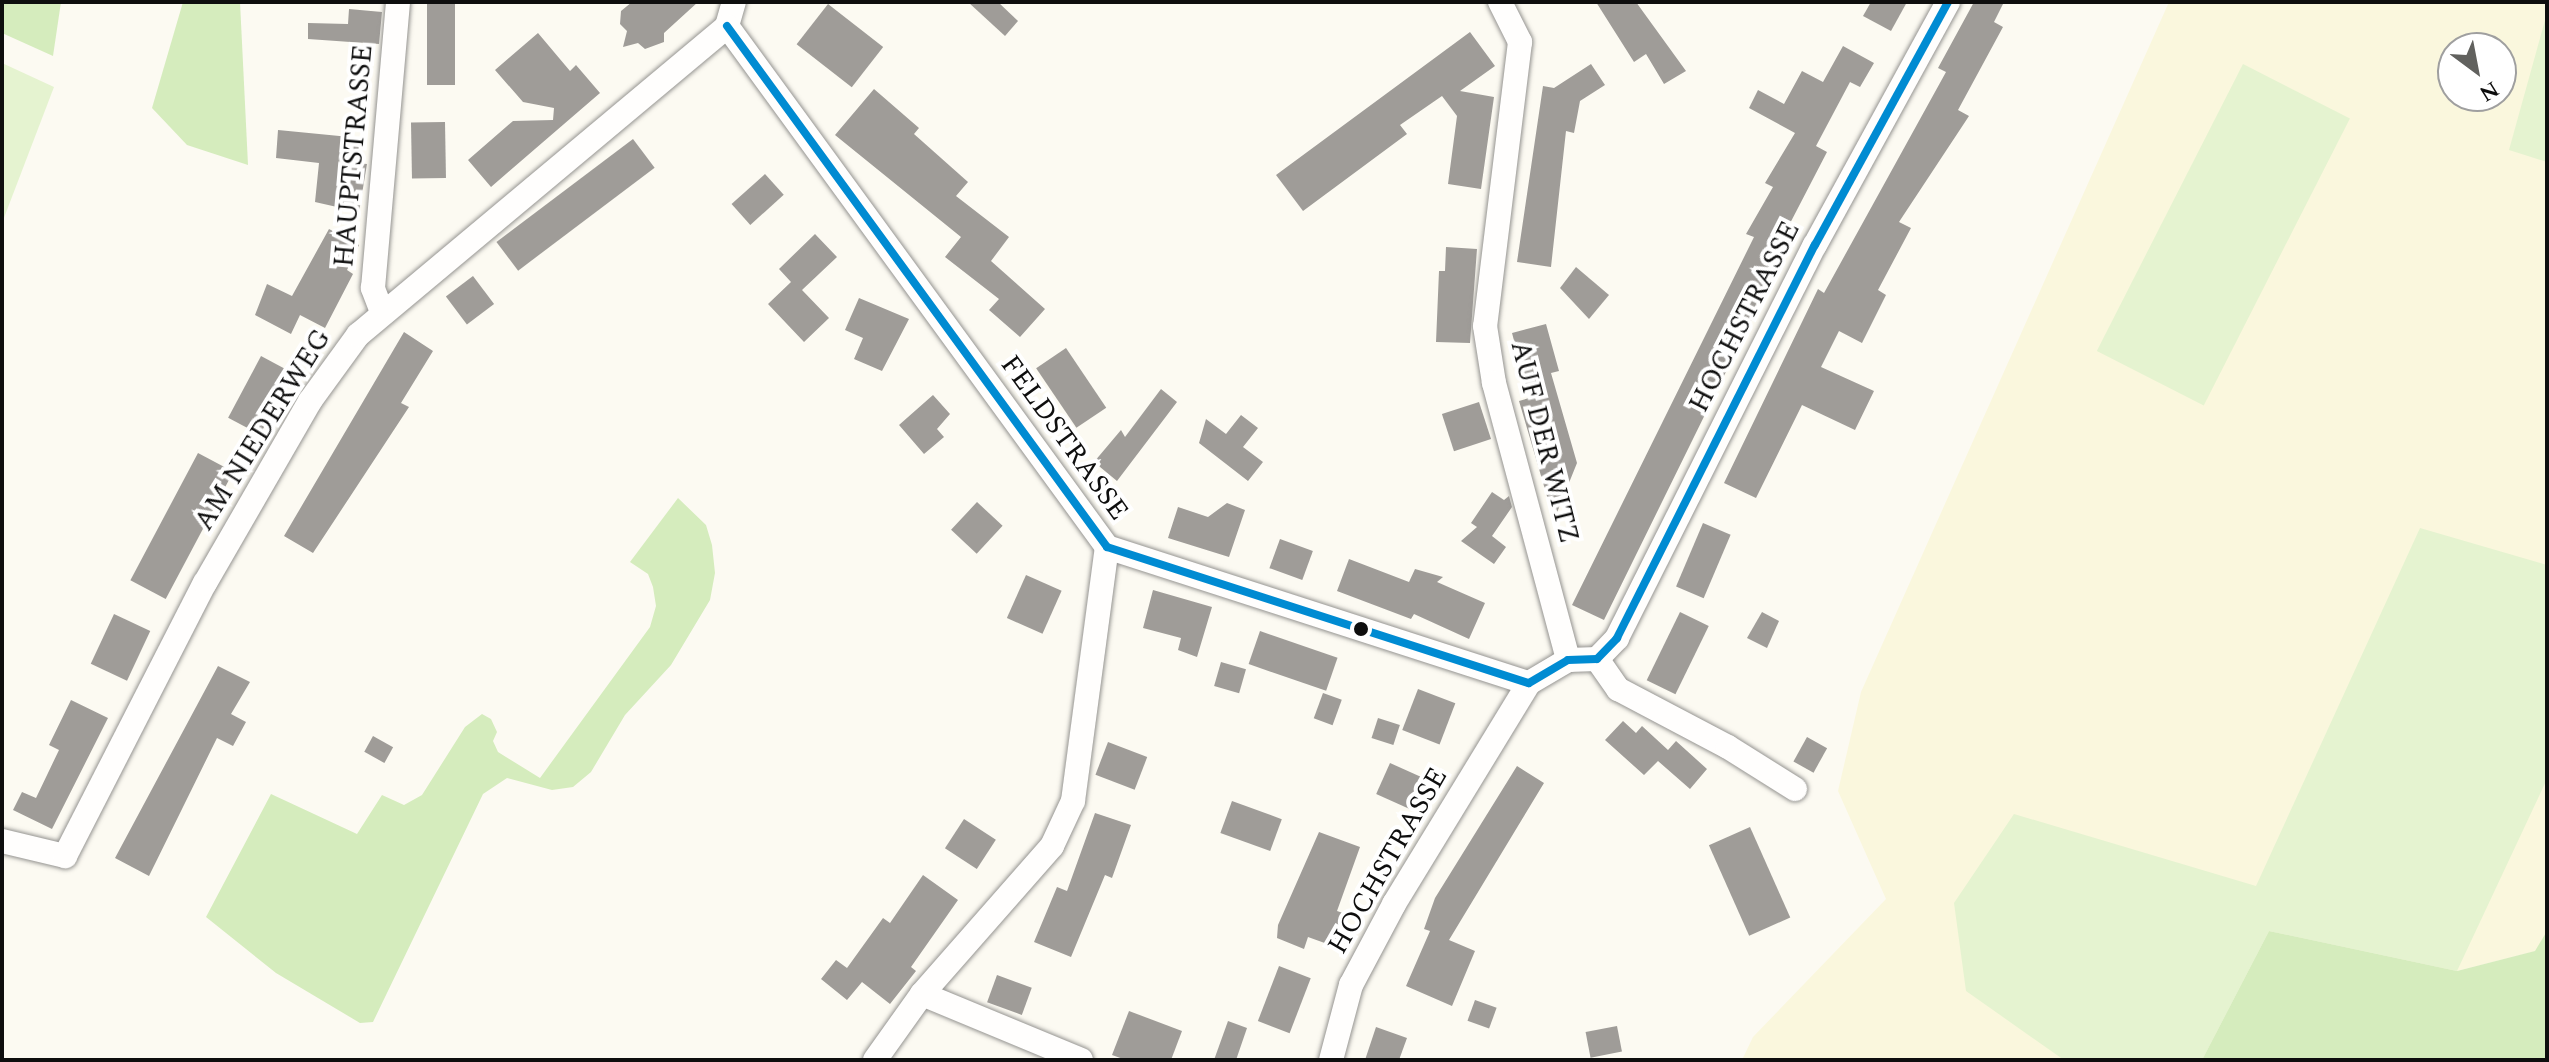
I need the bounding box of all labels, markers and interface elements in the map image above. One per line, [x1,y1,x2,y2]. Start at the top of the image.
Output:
north arrow [2437,32,2517,112]
street label: HAUPTSTRASSE [328,43,380,269]
text: N [2473,72,2505,110]
street label: HOCHSTRASSE [1682,216,1808,418]
street label: AM NIEDERWEG [187,323,339,537]
street label: AUF DER WITZ [1503,337,1585,547]
street label: FELDSTRASSE [993,349,1135,527]
unlabelled marker [1353,621,1369,637]
street label: HOCHSTRASSE [1321,762,1455,960]

